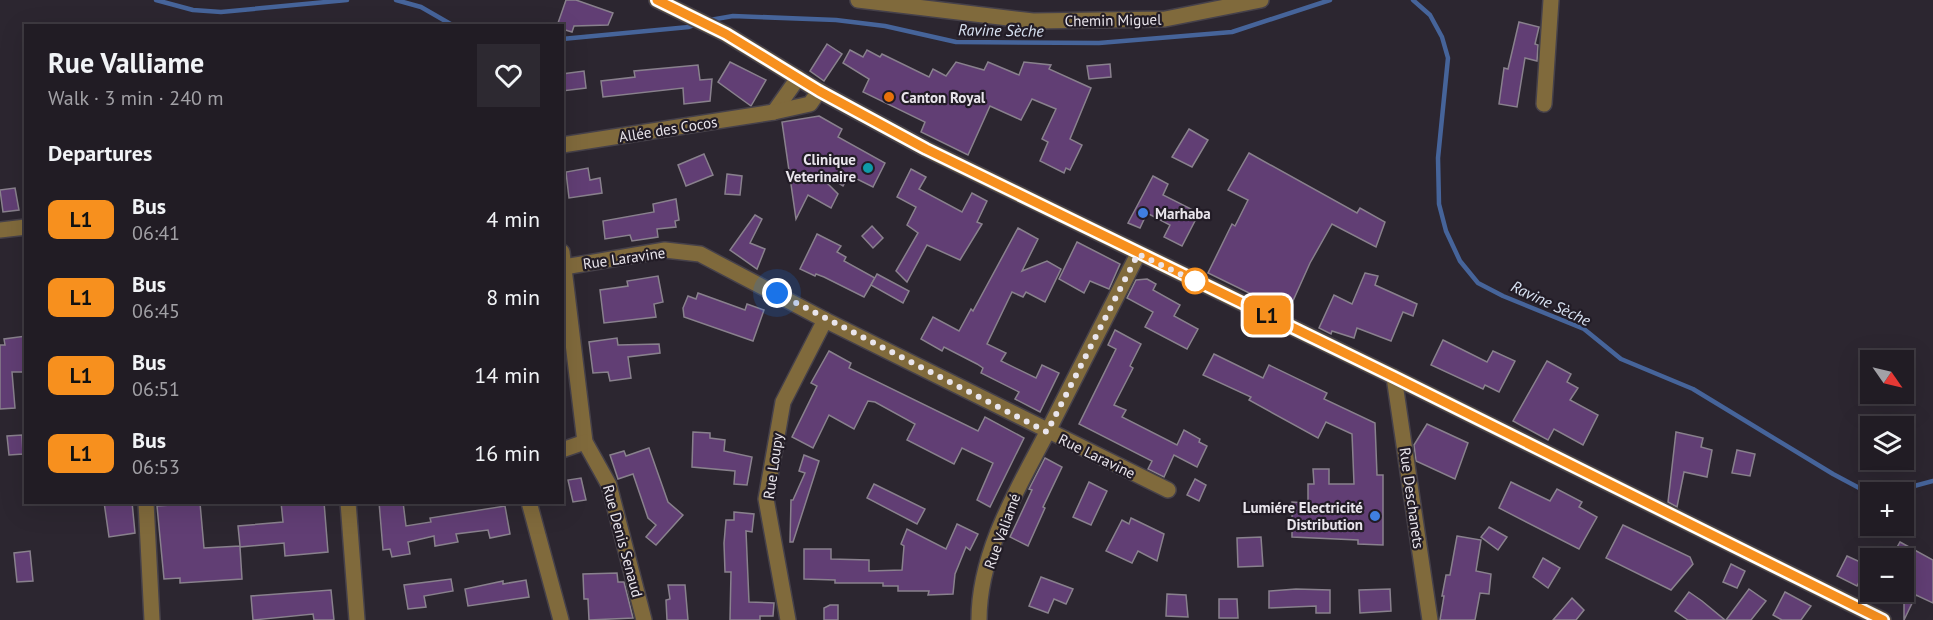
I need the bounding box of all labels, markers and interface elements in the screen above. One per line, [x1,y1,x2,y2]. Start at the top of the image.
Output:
street label: Chemin Miguel [1064,10,1162,30]
water label: Ravine Sèche [958,19,1045,41]
text: Rue Valliame [48,44,204,81]
button: heart [477,44,540,107]
text: Walk · 3 min · 240 m [48,85,224,111]
place label: Canton Royal [901,88,986,107]
marker: Canton Royal [882,90,896,104]
street label: Allée des Cocos [617,112,719,146]
text: Departures [48,139,152,167]
place label: Clinique Veterinaire [785,150,856,186]
marker: Clinique Veterinaire [861,161,875,175]
text: Bus [132,192,166,220]
place label: Marhaba [1155,204,1211,223]
text: 4 min [486,205,540,233]
text: L1 [70,206,92,233]
marker: Marhaba [1136,206,1150,220]
text: 06:41 [132,220,180,246]
street label: Rue Laravine [582,243,666,273]
unlabelled marker [1182,268,1208,294]
text: Bus [132,270,166,298]
water label: Ravine Sèche [1508,276,1595,330]
your location [762,278,792,308]
text: 8 min [486,283,540,311]
text: L1 [70,284,92,311]
line badge: L1 [1240,296,1294,334]
text: 06:45 [132,298,180,324]
text: L1 [1256,302,1278,329]
text: Bus [132,348,166,376]
north arrow [1860,350,1914,404]
map controls [1860,350,1914,602]
text: 14 min [474,361,540,389]
text: L1 [70,362,92,389]
text: 06:51 [132,376,180,402]
button: layers [1860,416,1914,470]
text: Bus [132,426,166,454]
street label: Rue Laravine [1056,429,1138,483]
street label: Rue Loupy [759,432,787,500]
text: 16 min [474,439,540,467]
text: L1 [70,440,92,467]
street label: Rue Deschanets [1396,446,1428,550]
text: 06:53 [132,454,180,480]
button: + [1860,482,1914,536]
street label: Rue Denis Senaud [599,483,647,599]
street label: Rue Valiamé [980,491,1024,571]
place label: Lumiére Electricité Distribution [1243,498,1363,534]
marker: Lumiére Electricité Distribution [1368,509,1382,523]
button: − [1860,548,1914,602]

